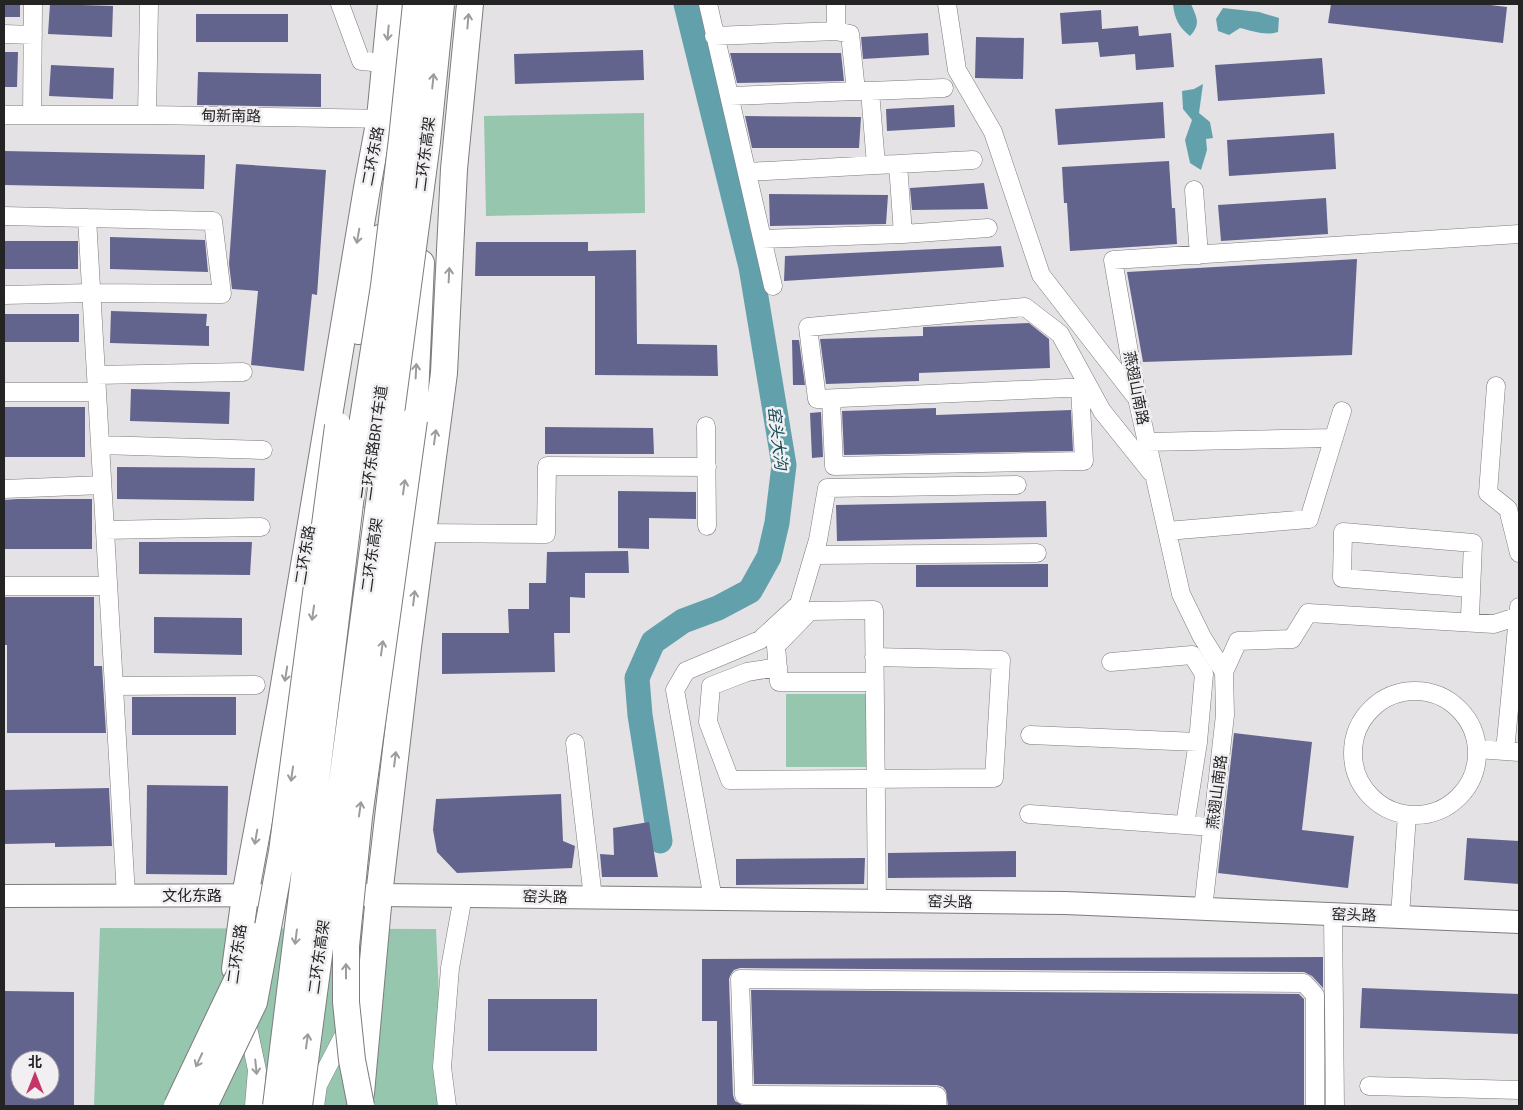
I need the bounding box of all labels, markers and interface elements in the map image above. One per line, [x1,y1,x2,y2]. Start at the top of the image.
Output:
one-way arrow [463,13,473,29]
one-way arrow [383,25,393,41]
one-way arrow [428,74,438,90]
street label: 甸新南路 [201,105,261,127]
street label: 二环东高架 [411,116,439,192]
street label: 二环东路 [357,125,389,187]
one-way arrow [353,228,363,244]
one-way arrow [444,268,453,284]
street label: 燕翅山南路 [1119,349,1153,427]
one-way arrow [411,363,420,379]
street label: 二环东路BRT车道 [356,384,392,502]
water label: 窑头大沟 [763,405,792,473]
one-way arrow [430,429,440,445]
one-way arrow [399,480,409,496]
street label: 二环东高架 [357,516,387,594]
street label: 二环东路 [290,524,320,586]
one-way arrow [409,591,419,607]
one-way arrow [308,604,318,620]
one-way arrow [377,641,387,657]
one-way arrow [280,665,290,681]
one-way arrow [390,752,400,768]
street label: 燕翅山南路 [1203,754,1231,830]
one-way arrow [287,766,297,782]
one-way arrow [355,802,365,818]
one-way arrow [251,828,260,844]
street label: 文化东路 [162,886,222,906]
street label: 窑头路 [522,887,568,907]
street label: 窑头路 [927,892,973,912]
street label: 窑头路 [1331,904,1377,926]
street label: 二环东高架 [304,918,334,996]
street label: 二环东路 [223,923,251,985]
one-way arrow [291,929,301,945]
one-way arrow [341,963,351,980]
one-way arrow [303,1033,313,1049]
north arrow [10,1050,60,1100]
one-way arrow [194,1052,203,1067]
text: 北 [28,1053,42,1071]
one-way arrow [251,1059,261,1075]

